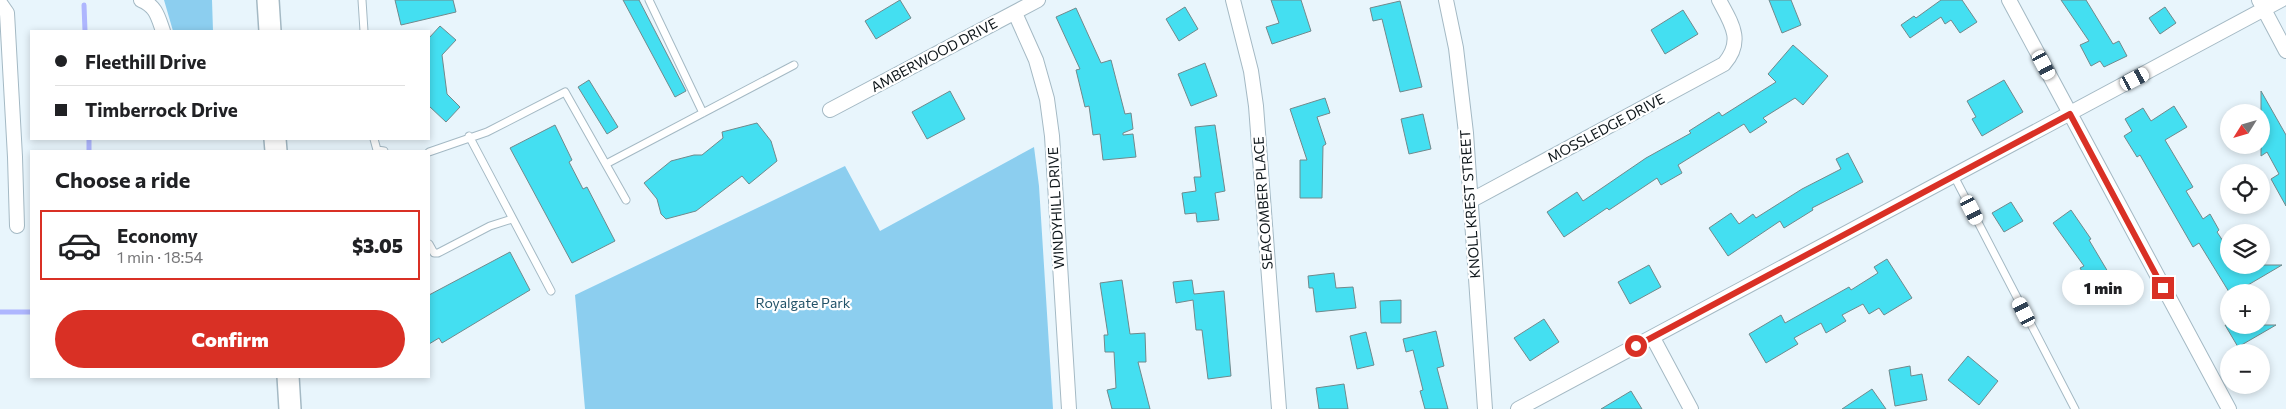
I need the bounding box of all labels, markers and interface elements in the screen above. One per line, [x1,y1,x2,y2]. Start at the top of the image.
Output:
street label: AMBERWOOD DRIVE [868,14,1000,95]
car [2030,48,2057,82]
text: Fleethill Drive [85,50,206,73]
car [2118,65,2151,93]
street label: MOSSLEDGE DRIVE [1544,89,1667,166]
text: Timberrock Drive [85,98,238,121]
north arrow [2220,104,2270,154]
map controls [2220,104,2270,394]
street label: KNOLL KREST STREET [1456,129,1483,279]
street label: SEACOMBER PLACE [1249,136,1276,270]
street label: WINDYHILL DRIVE [1044,147,1067,270]
button: locate [2220,164,2270,214]
text: Choose a ride [55,166,190,193]
car [1958,193,1985,227]
icon: car [57,223,102,268]
text: Economy [117,224,198,247]
button: layers [2220,224,2270,274]
text: $3.05 [352,234,403,257]
text: 1 min · 18:54 [117,247,203,266]
callout: 1 min [2063,270,2146,306]
route end [2152,277,2174,299]
text: 1 min [2084,278,2122,297]
button: + [2220,284,2270,334]
park label: Royalgate Park [756,294,851,311]
car [2010,295,2037,329]
button: Confirm [55,310,405,368]
route start [1625,335,1647,357]
button: − [2220,344,2270,394]

